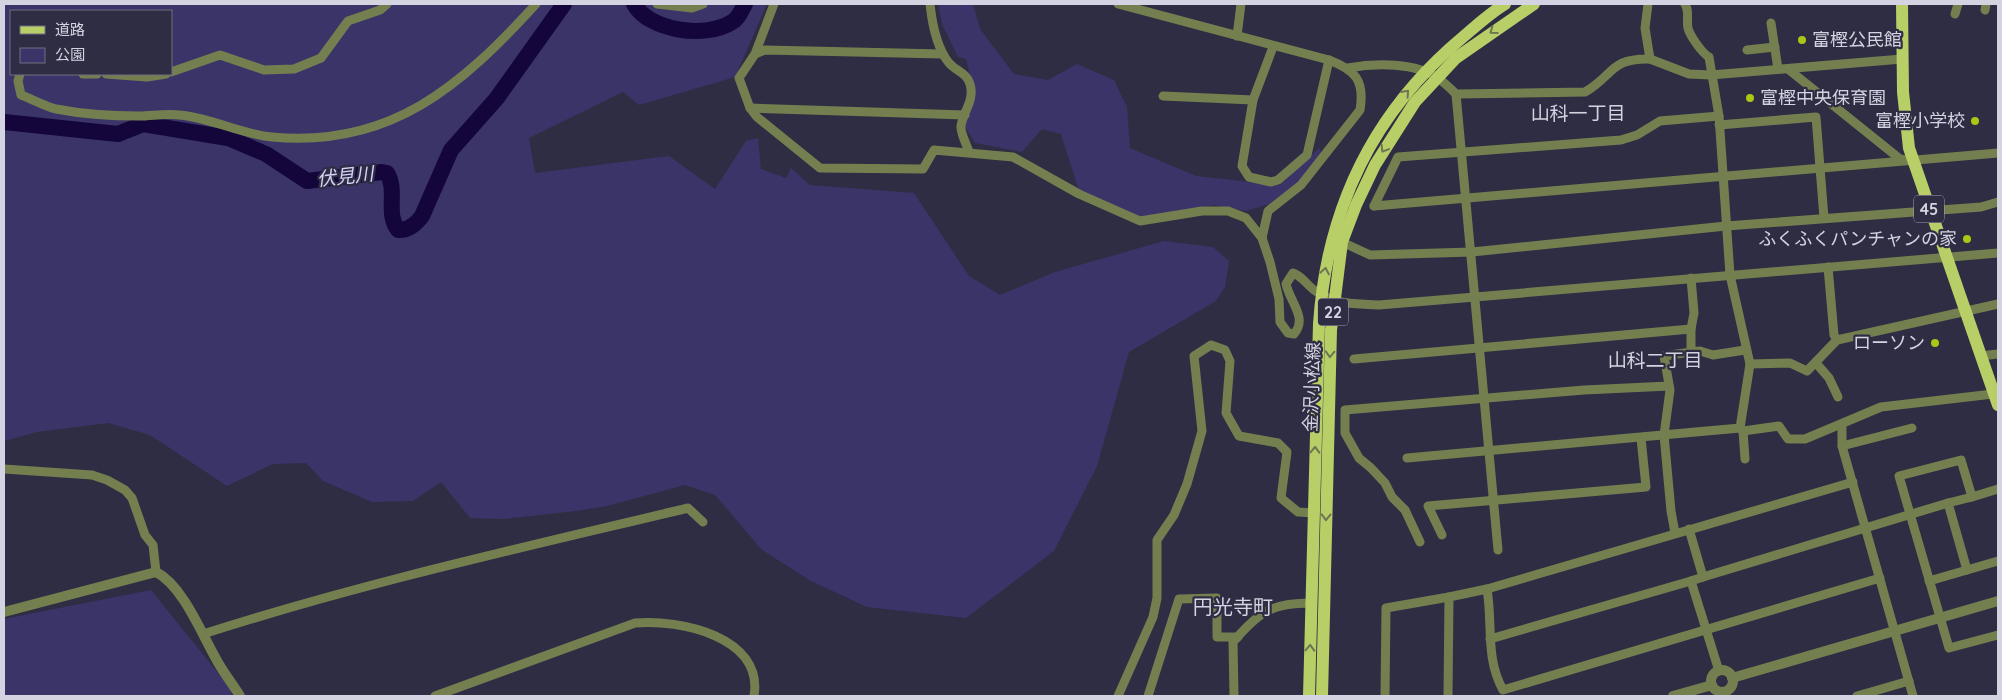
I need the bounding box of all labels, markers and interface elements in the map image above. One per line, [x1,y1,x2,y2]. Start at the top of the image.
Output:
legend [10,10,172,75]
text: 道路 [55,20,85,39]
one-way arrow [1490,25,1499,34]
place label: 富樫公民館 [1812,28,1902,51]
marker: 富樫公民館 [1796,34,1808,46]
text: 公園 [55,45,85,64]
place label: 富樫中央保育園 [1760,86,1886,109]
one-way arrow [1400,90,1409,99]
marker: 富樫中央保育園 [1744,92,1756,104]
district label: 山科一丁目 [1530,101,1626,125]
place label: 富樫小学校 [1875,109,1965,132]
marker: 富樫小学校 [1969,115,1981,127]
one-way arrow [1381,144,1391,153]
water label: 伏見川 [315,161,377,191]
road number: 45 [1914,195,1944,222]
place label: ふくふくパンチャンの家 [1758,227,1957,250]
marker: ふくふくパンチャンの家 [1961,233,1973,245]
one-way arrow [1319,266,1329,275]
road number: 22 [1318,298,1348,326]
place label: ローソン [1853,331,1925,354]
marker: ローソン [1929,337,1941,349]
street label: 金沢小松線 [1298,342,1325,432]
district label: 山科二丁目 [1607,348,1703,372]
one-way arrow [1325,350,1336,358]
one-way arrow [1310,446,1321,454]
one-way arrow [1321,513,1332,521]
district label: 円光寺町 [1193,594,1273,619]
one-way arrow [1305,643,1315,651]

